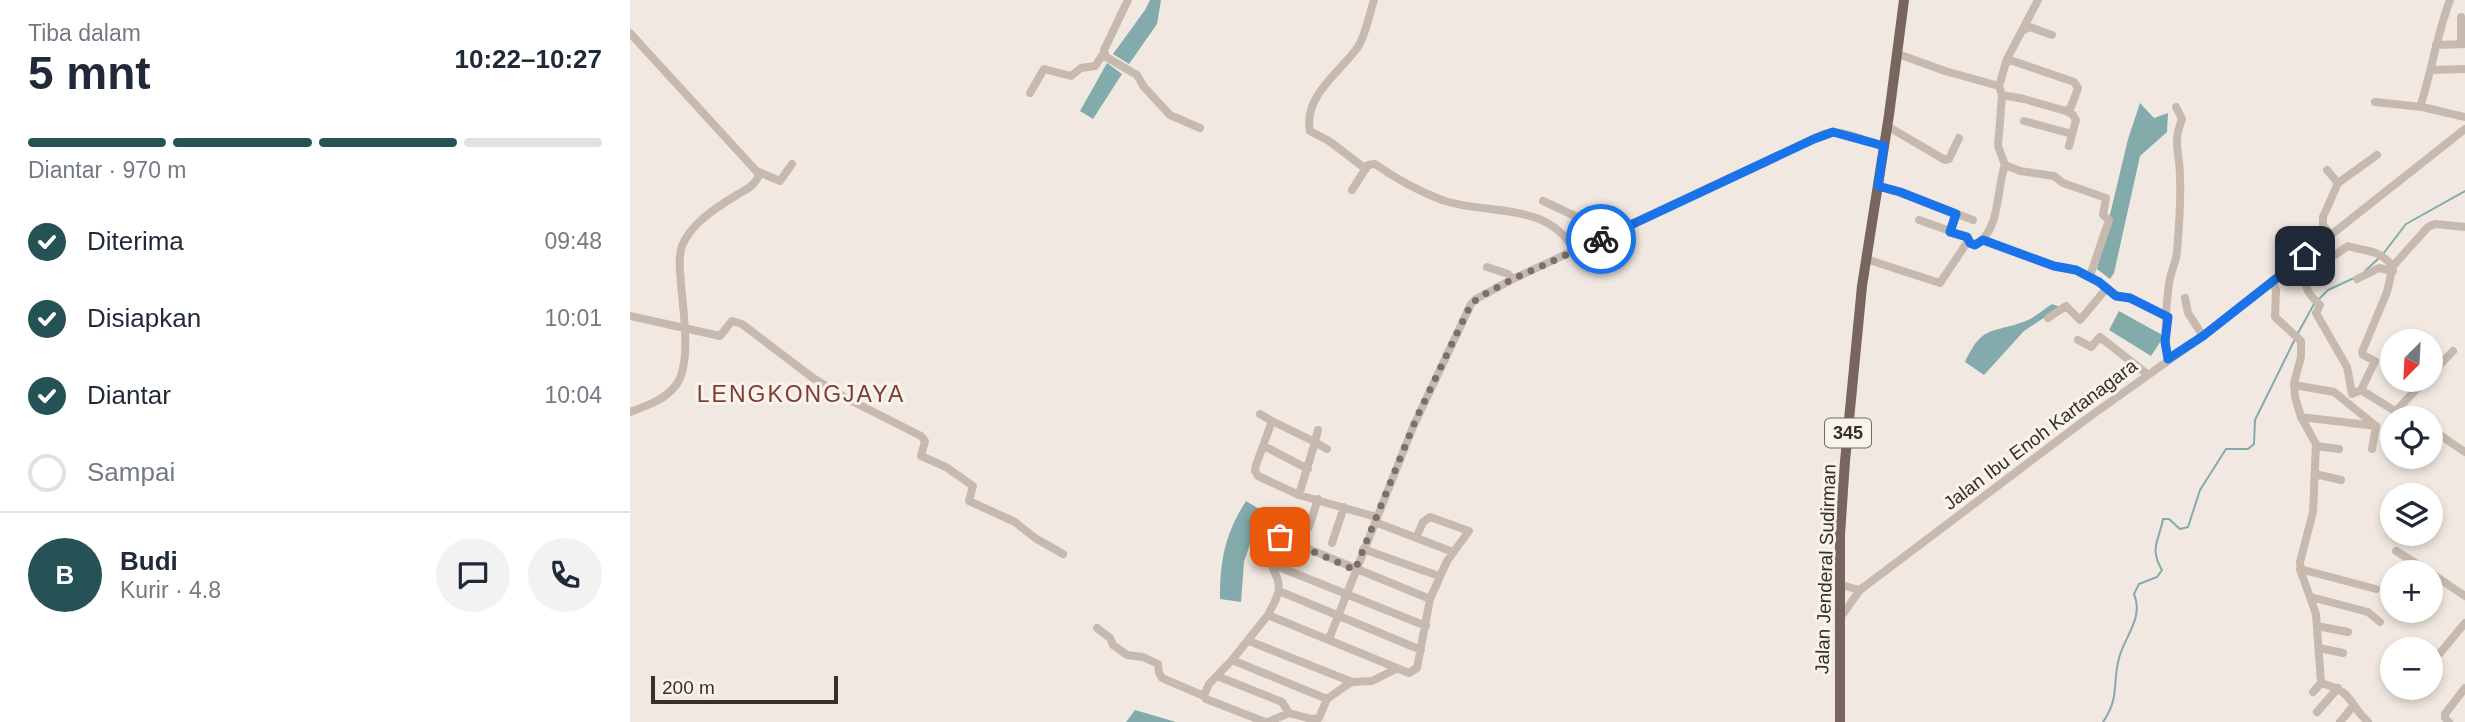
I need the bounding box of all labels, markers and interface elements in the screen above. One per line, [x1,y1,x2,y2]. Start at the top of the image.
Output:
text: Tiba dalam [28,20,141,46]
text: 10:22–10:27 [455,44,602,74]
text: 5 mnt [28,47,151,99]
text: Diantar · 970 m [28,157,187,183]
courier [1566,204,1636,274]
icon: bike [1582,220,1620,258]
icon: check [28,223,66,261]
text: Diterima [87,226,184,256]
pin [2275,226,2335,286]
text: 09:48 [544,228,602,254]
icon: home [2286,237,2324,275]
icon: check [28,300,66,338]
text: Disiapkan [87,303,201,333]
text: 10:01 [544,305,602,331]
north arrow [2380,329,2443,392]
map controls [2380,329,2443,700]
street label: Jalan Ibu Enoh Kartanagara [1939,355,2141,514]
icon: check [28,377,66,415]
text: Diantar [87,380,171,410]
district label: LENGKONGJAYA [697,381,905,407]
text: 10:04 [544,382,602,408]
button: locate [2380,406,2443,469]
road number: 345 [1825,418,1871,447]
text: Sampai [87,457,175,487]
street label: Jalan Jenderal Sudirman [1811,464,1840,674]
button: layers [2380,483,2443,546]
pin [1250,507,1310,567]
icon: bag [1261,518,1299,556]
button: chat [436,538,510,612]
button: phone [528,538,602,612]
text: Budi [120,546,178,576]
text: B [56,560,74,590]
button: + [2380,560,2443,623]
text: Kurir · 4.8 [120,577,221,603]
button: − [2380,637,2443,700]
scale bar [651,673,838,705]
text: 200 m [662,677,715,698]

